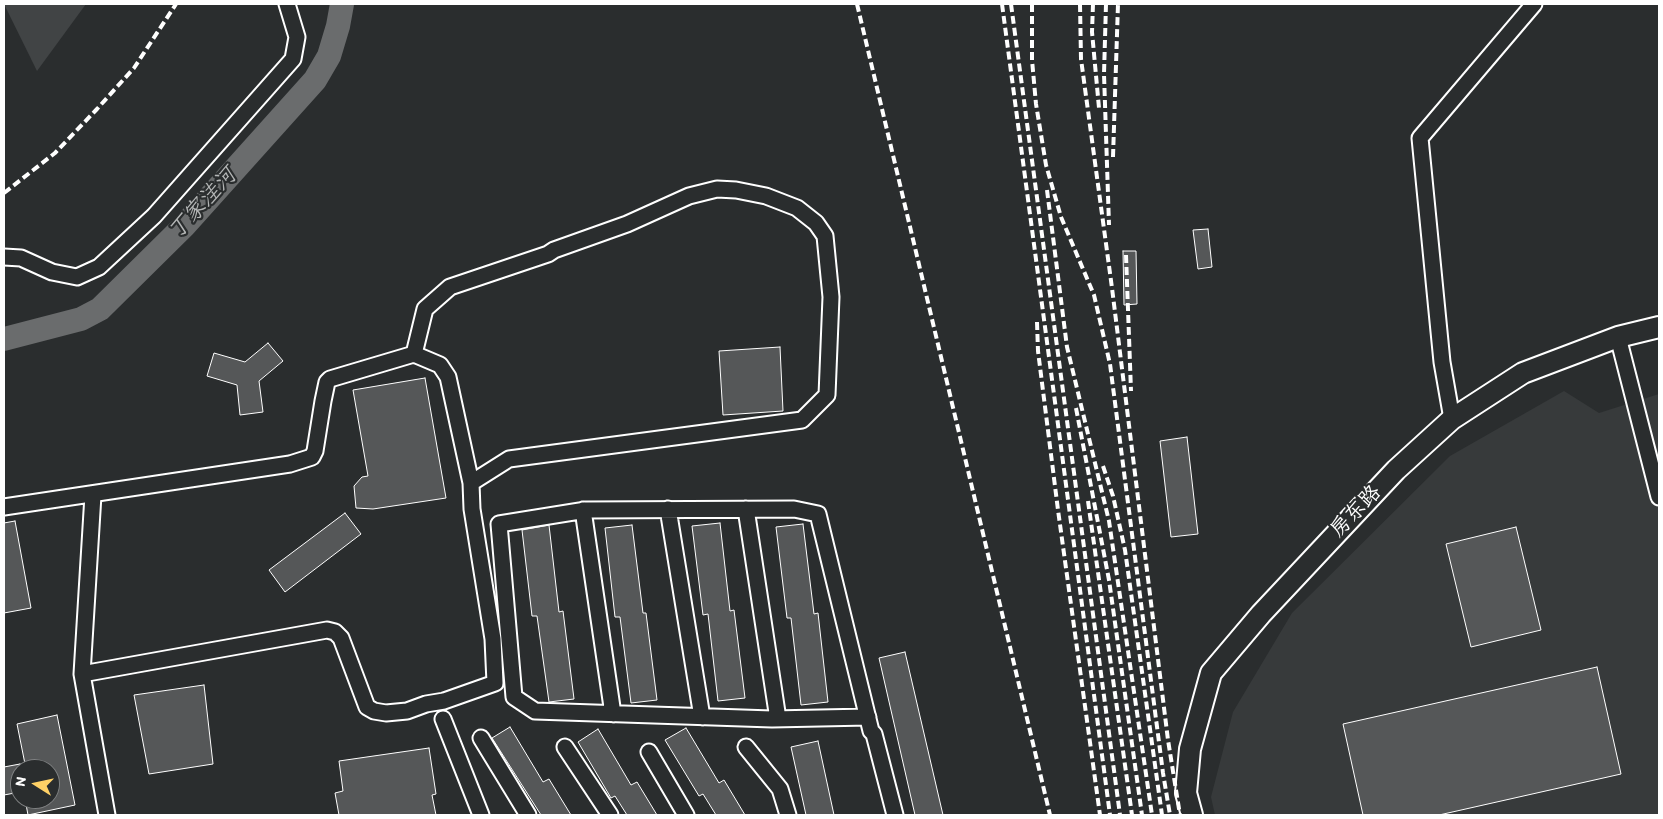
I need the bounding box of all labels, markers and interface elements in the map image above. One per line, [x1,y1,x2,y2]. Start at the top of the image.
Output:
water label: 丁家洼河 [163,163,243,245]
street label: 房东路 [1325,481,1387,543]
north arrow [10,759,60,809]
text: N [12,775,30,788]

